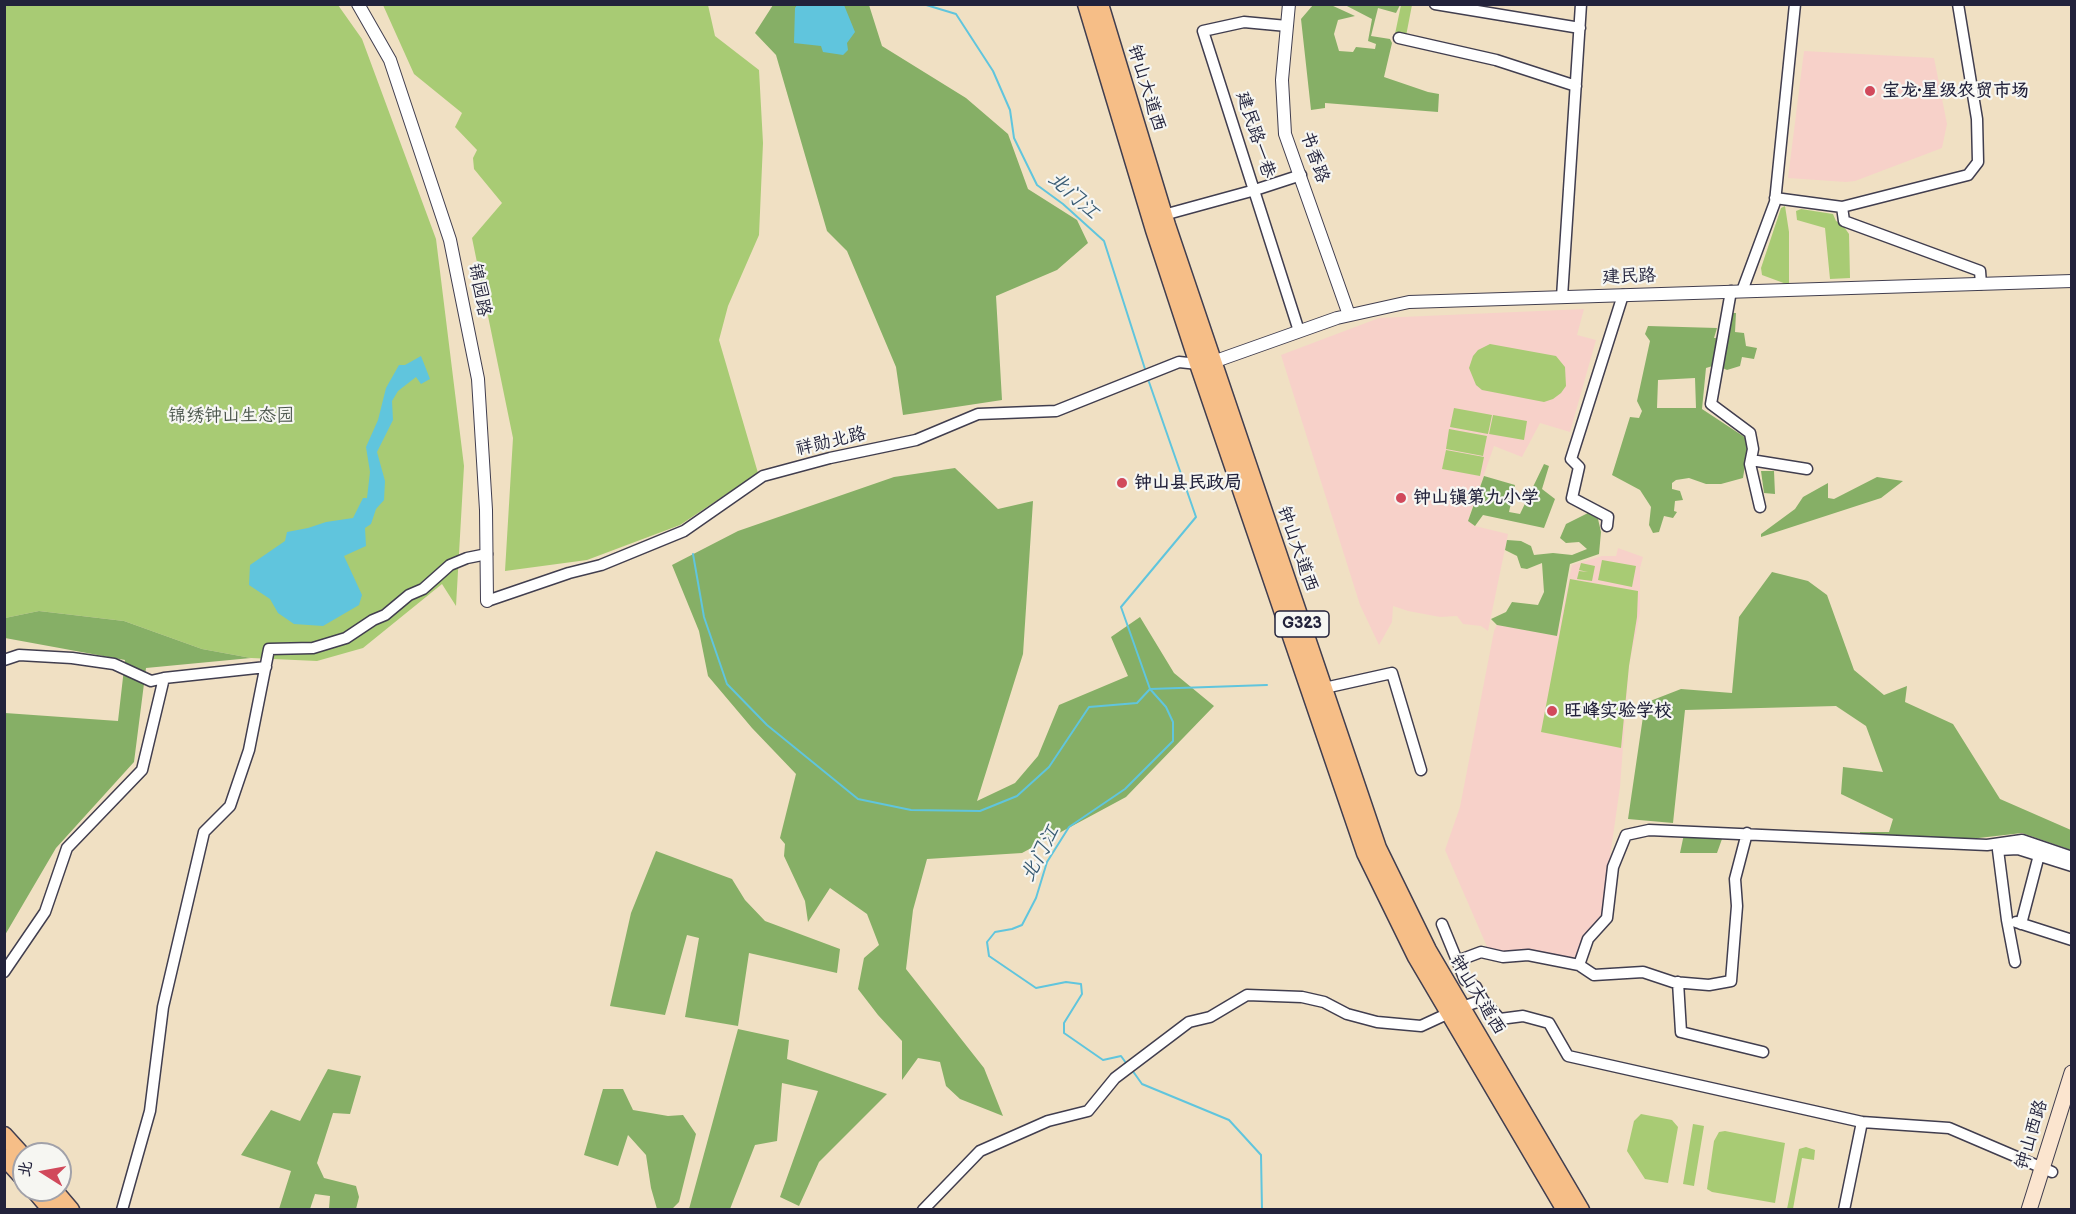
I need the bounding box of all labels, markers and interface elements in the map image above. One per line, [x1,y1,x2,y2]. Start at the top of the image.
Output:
street label: 钟山大道西 [1123,42,1169,134]
place label: 宝龙·星级农贸市场 [1882,80,2029,102]
marker: 宝龙·星级农贸市场 [1863,84,1877,98]
street label: 建民路一巷 [1231,89,1279,181]
street label: 书香路 [1295,128,1333,186]
water label: 北门江 [1043,167,1103,225]
street label: 锦园路 [463,261,495,319]
street label: 建民路 [1602,265,1656,289]
park label: 锦绣钟山生态园 [168,405,294,427]
street label: 祥勋北路 [793,423,869,461]
place label: 钟山县民政局 [1134,472,1242,494]
marker: 钟山县民政局 [1115,476,1129,490]
place label: 钟山镇第九小学 [1413,487,1539,509]
marker: 钟山镇第九小学 [1394,491,1408,505]
street label: 钟山大道西 [1272,503,1322,595]
road number: G323 [1275,611,1329,637]
place label: 旺峰实验学校 [1564,700,1672,722]
marker: 旺峰实验学校 [1545,704,1559,718]
water label: 北门江 [1016,822,1066,886]
street label: 钟山大道西 [1445,951,1509,1039]
street label: 钟山西路 [2011,1097,2053,1173]
north arrow [12,1142,72,1202]
text: 北 [15,1159,37,1179]

